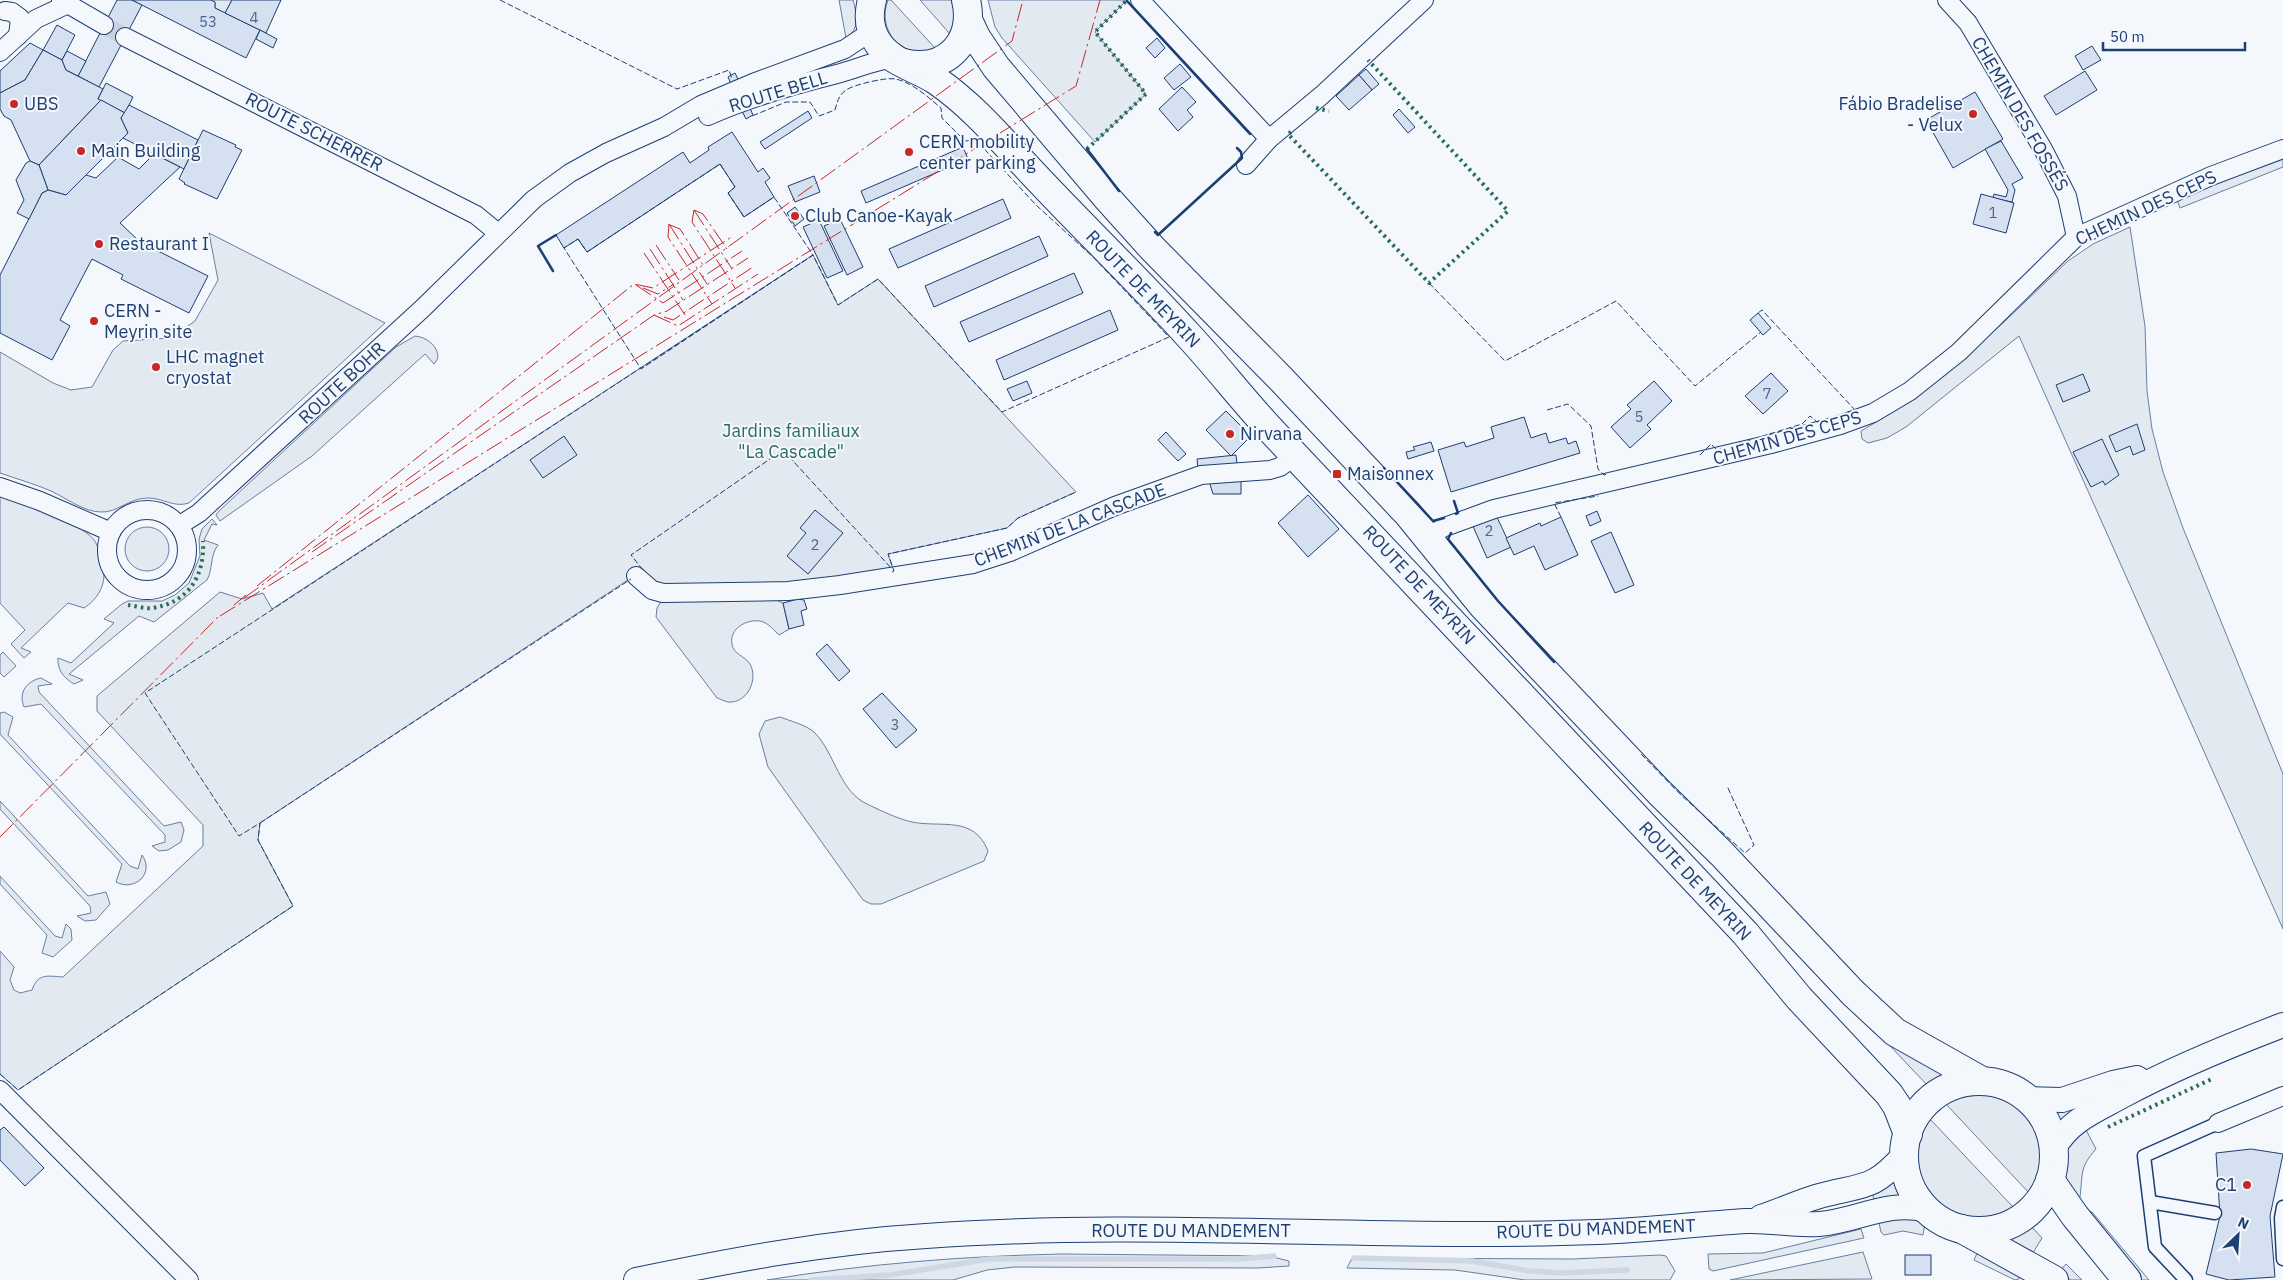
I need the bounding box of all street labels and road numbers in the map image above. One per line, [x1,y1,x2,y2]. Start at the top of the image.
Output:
street label: CHEMIN DES FOSSÉS [1967,32,2074,195]
street label: ROUTE BELL [726,66,830,117]
street label: ROUTE SCHERRER [242,87,387,176]
street label: CHEMIN DES CEPS [2071,165,2220,250]
street label: ROUTE DE MEYRIN [1081,225,1205,352]
street label: ROUTE BOHR [294,337,390,429]
street label: CHEMIN DES CEPS [1710,405,1864,470]
street label: CHEMIN DE LA CASCADE [971,477,1169,572]
street label: ROUTE DE MEYRIN [1358,520,1481,649]
street label: ROUTE DE MEYRIN [1634,816,1757,945]
street label: ROUTE DU MANDEMENT [1496,1214,1696,1243]
street label: ROUTE DU MANDEMENT [1091,1219,1291,1242]

